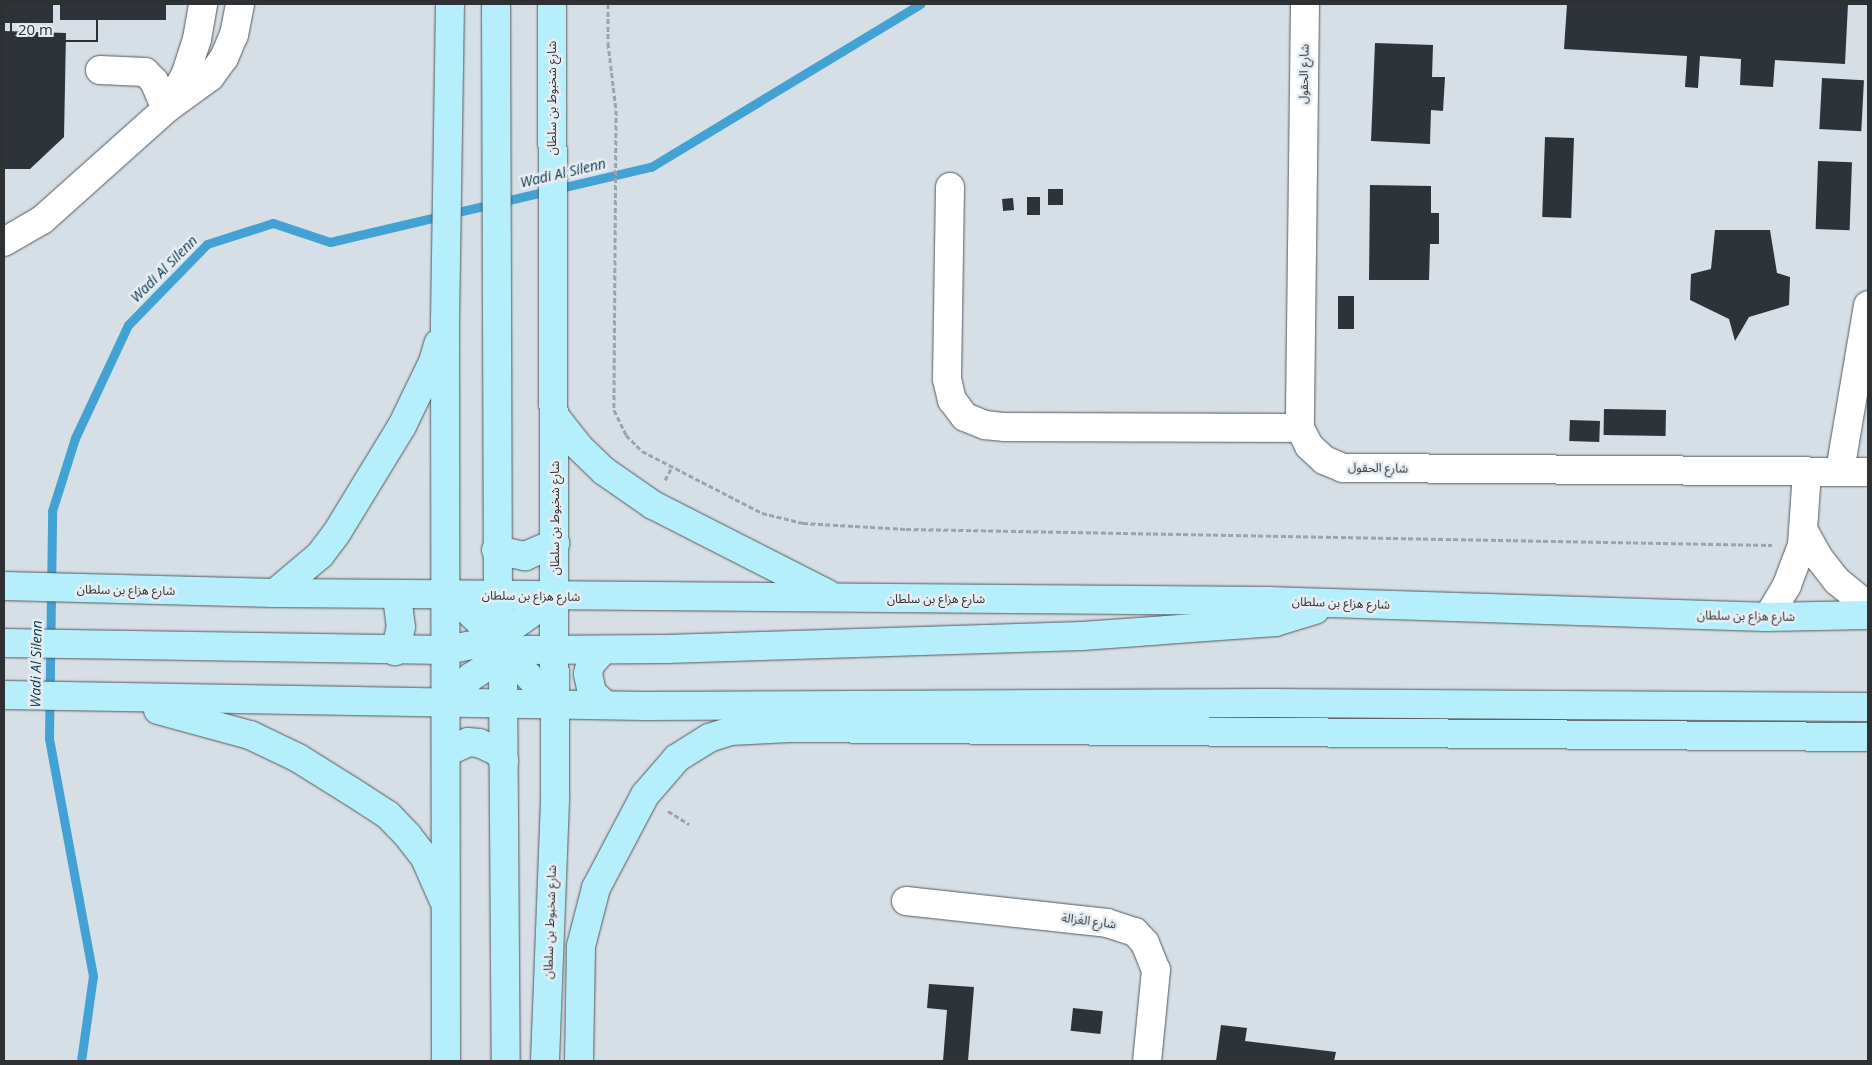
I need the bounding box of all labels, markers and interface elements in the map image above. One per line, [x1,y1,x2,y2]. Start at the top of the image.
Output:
scale bar [12,10,100,42]
text: 20 m [18,19,53,39]
street label: شارع شخبوط بن سلطان [545,41,559,155]
street label: شارع الحقول [1296,44,1312,104]
water label: Wadi Al Silenn [519,155,607,191]
water label: Wadi Al Silenn [127,232,201,306]
street label: شارع الحقول [1348,460,1408,476]
street label: شارع شخبوط بن سلطان [548,461,562,575]
street label: شارع هزاع بن سلطان [77,582,175,598]
street label: شارع هزاع بن سلطان [482,588,580,604]
street label: شارع هزاع بن سلطان [887,592,985,606]
street label: شارع هزاع بن سلطان [1292,594,1390,612]
street label: شارع هزاع بن سلطان [1697,608,1795,624]
water label: Wadi Al Silenn [27,620,45,708]
street label: شارع شخبوط بن سلطان [541,865,559,979]
street label: شارع الغَزالة [1061,911,1117,931]

